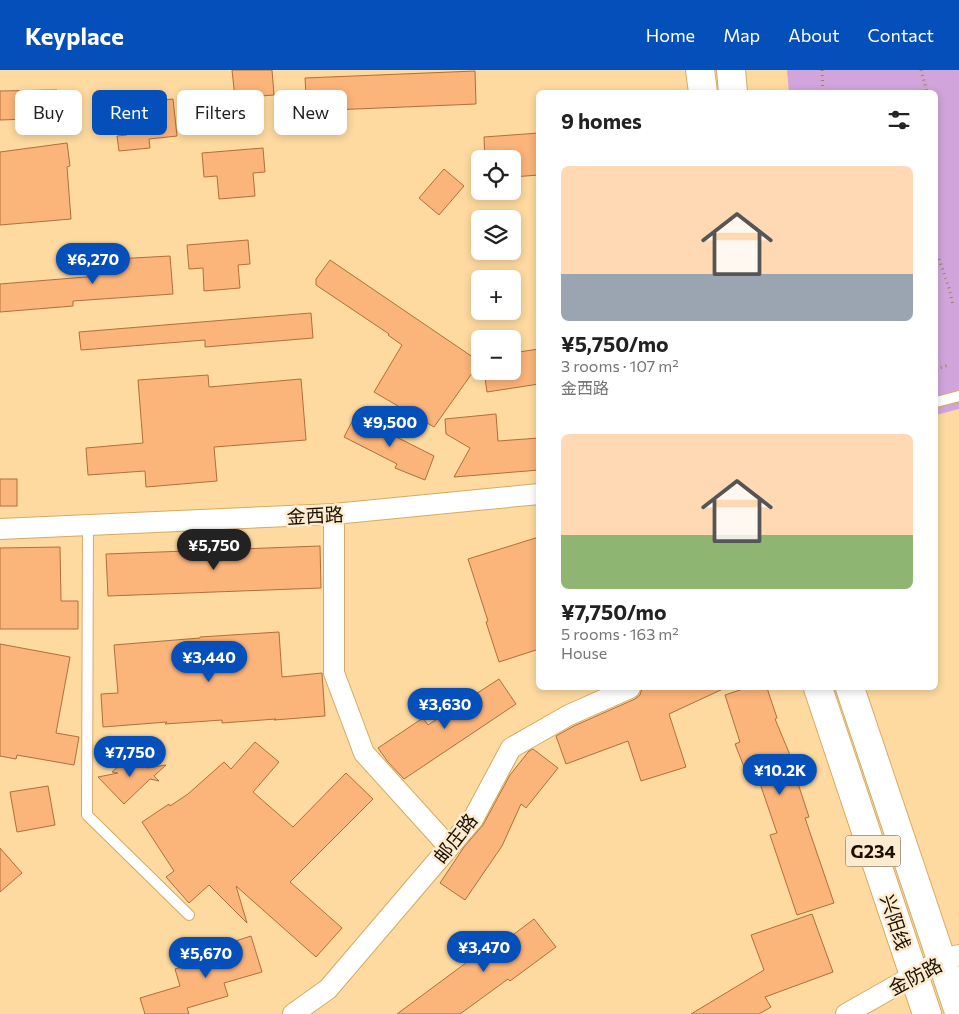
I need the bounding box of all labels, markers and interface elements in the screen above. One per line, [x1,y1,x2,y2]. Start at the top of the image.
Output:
text: Keyplace [25,21,124,50]
text: Home [646,24,695,46]
text: Map [723,24,760,46]
text: About [788,24,840,46]
text: Contact [868,24,934,46]
chip: Buy [15,90,82,135]
chip: Rent [92,90,167,135]
chip: Filters [177,90,264,135]
chip: New [274,90,347,135]
icon: filters [885,106,913,134]
text: 9 homes [561,108,642,133]
map controls [471,150,521,380]
button: locate [471,150,521,200]
icon: home [692,199,782,289]
button: layers [471,210,521,260]
pin: ¥6,270 [52,242,134,285]
text: ¥6,270 [67,249,119,268]
button: + [471,270,521,320]
button: − [471,330,521,380]
text: ¥5,750/mo [561,331,669,356]
text: 3 rooms · 107 m² [561,356,679,375]
text: 金西路 [561,378,609,397]
pin: ¥9,500 [349,406,431,448]
text: ¥9,500 [363,412,417,431]
icon: home [692,466,782,556]
street label: 金西路 [286,502,344,528]
pin: ¥5,750 [173,528,255,571]
text: ¥5,750 [188,535,240,554]
text: ¥7,750/mo [561,599,666,624]
text: 5 rooms · 163 m² [561,624,679,643]
pin: ¥3,440 [168,640,250,683]
text: House [561,643,607,662]
text: ¥3,440 [182,647,236,666]
pin: ¥3,630 [404,688,486,730]
text: ¥3,630 [419,694,471,713]
pin: ¥7,750 [89,736,171,778]
text: ¥7,750 [105,742,155,761]
pin: ¥10.2K [739,754,821,796]
text: ¥10.2K [754,760,806,779]
street label: 邮庄路 [428,808,482,868]
road number: G234 [846,836,900,866]
street label: 兴阳线 [876,891,916,953]
pin: ¥3,470 [443,930,525,973]
pin: ¥5,670 [165,936,247,979]
text: ¥3,470 [458,937,510,956]
text: ¥5,670 [180,943,232,962]
street label: 金防路 [884,952,946,1000]

